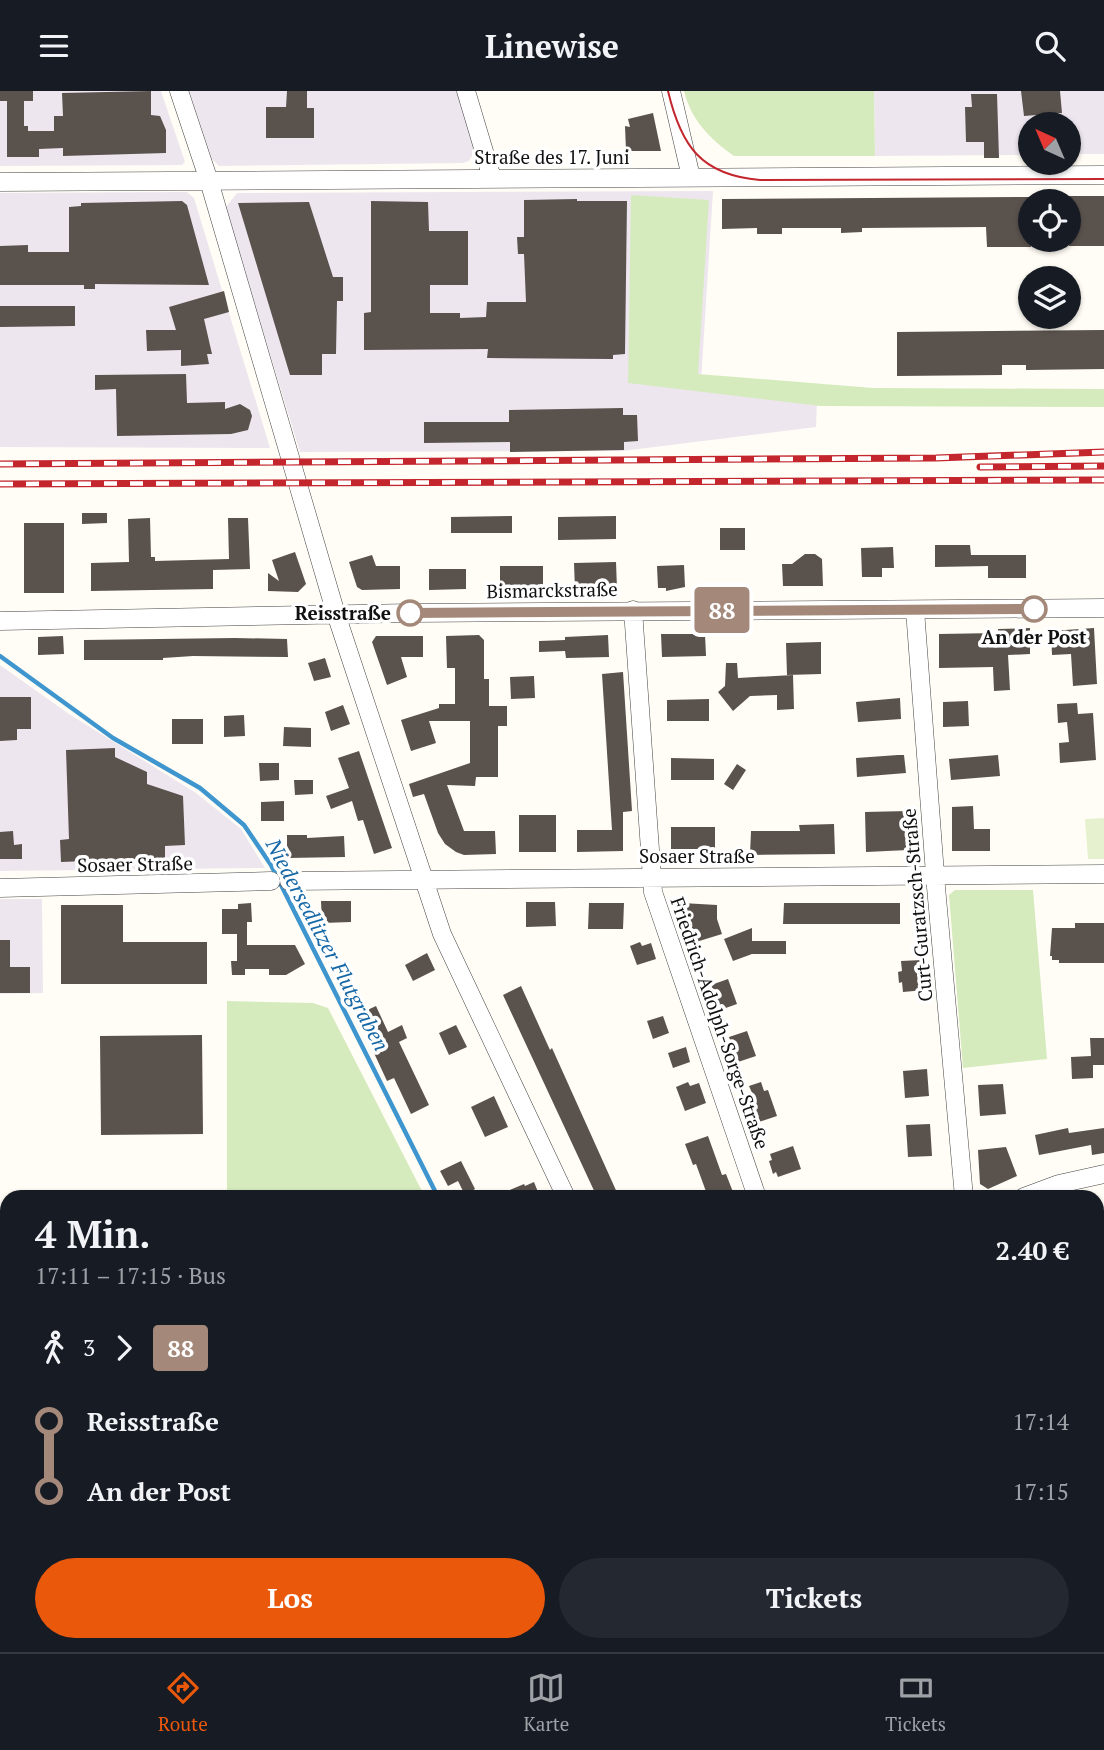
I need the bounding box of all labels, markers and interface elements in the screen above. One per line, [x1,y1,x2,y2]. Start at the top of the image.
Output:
text: Linewise [485,25,619,67]
icon: menu [35,27,73,65]
icon: search [1031,27,1069,65]
north arrow [1018,112,1082,175]
map controls [1018,112,1081,329]
street label: Straße des 17. Juni [474,144,630,169]
button: locate [1018,189,1081,252]
button: layers [1018,266,1081,329]
street label: Bismarckstraße [486,576,618,603]
line badge: 88 [690,587,754,633]
text: 88 [708,594,736,626]
marker: An der Post [1021,596,1047,622]
place label: Reisstraße [295,600,391,625]
marker: Reisstraße [397,600,423,626]
place label: An der Post [981,624,1087,649]
street label: Curt-Guratzsch-Straße [896,807,937,1003]
water label: Niedersedlitzer Flutgraben [259,833,396,1056]
street label: Sosaer Straße [639,843,755,868]
street label: Sosaer Straße [77,850,193,877]
street label: Friedrich-Adolph-Sorge-Straße [666,894,775,1152]
text: 4 Min. [35,1209,150,1259]
text: 2.40 € [996,1233,1069,1267]
text: 17:11 – 17:15 · Bus [35,1260,226,1291]
icon: walk [35,1329,73,1367]
icon: forward [105,1329,143,1367]
text: 3 [83,1332,95,1363]
text: 88 [167,1332,194,1364]
text: Reisstraße [87,1404,219,1438]
text: 17:14 [1012,1406,1069,1437]
text: An der Post [87,1474,231,1508]
text: 17:15 [1012,1476,1069,1507]
button: Los [35,1558,545,1638]
button: Tickets [559,1558,1069,1638]
tab: Route [158,1669,208,1736]
tab: Karte [524,1669,569,1736]
tab: Tickets [885,1669,946,1736]

